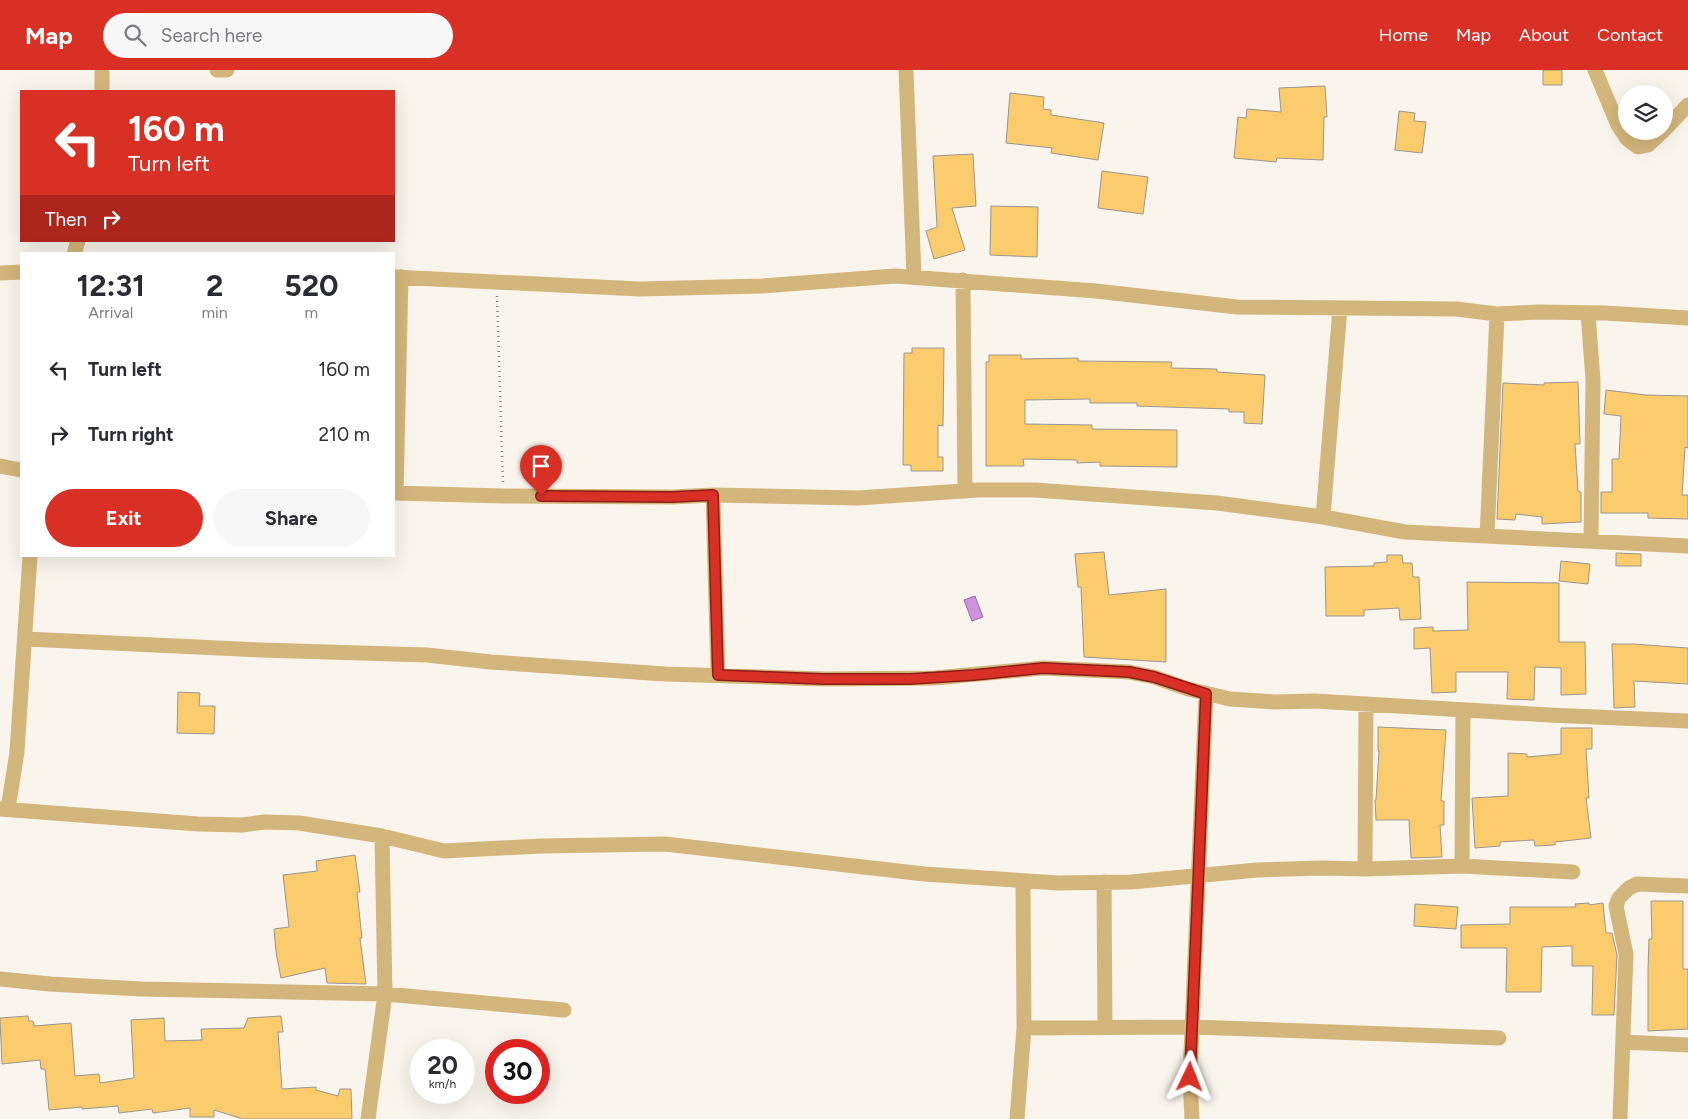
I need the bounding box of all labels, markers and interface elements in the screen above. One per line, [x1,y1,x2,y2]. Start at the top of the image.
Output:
search box [103,13,453,58]
text: Map [25,21,73,50]
icon: search [121,21,149,49]
text: Search here [161,24,262,47]
text: Home [1379,24,1428,46]
text: Map [1456,24,1491,46]
text: About [1519,24,1569,46]
text: Contact [1597,24,1663,46]
map controls [1618,85,1673,140]
button: layers [1618,85,1673,140]
text: 160 m [128,108,225,150]
icon: left [45,110,110,175]
text: Turn left [128,150,210,177]
icon: right [97,205,125,233]
text: Then [45,208,87,231]
text: 12:31 [77,267,145,304]
text: 2 [206,267,223,304]
text: 520 [284,267,338,304]
text: Arrival [88,303,133,322]
text: min [201,303,228,322]
text: m [305,303,318,322]
icon: left [45,356,73,384]
text: Turn left [88,358,162,381]
text: 160 m [318,358,370,381]
icon: right [45,421,73,449]
text: Turn right [88,423,174,446]
text: 210 m [318,423,370,446]
pin [520,445,562,496]
icon: arrive [527,452,555,480]
button: Exit [45,489,203,547]
button: Share [213,489,370,547]
speed limit sign: 30 [485,1039,550,1104]
text: 20 [427,1050,458,1080]
position arrow [1163,1050,1215,1102]
text: km/h [429,1077,456,1091]

